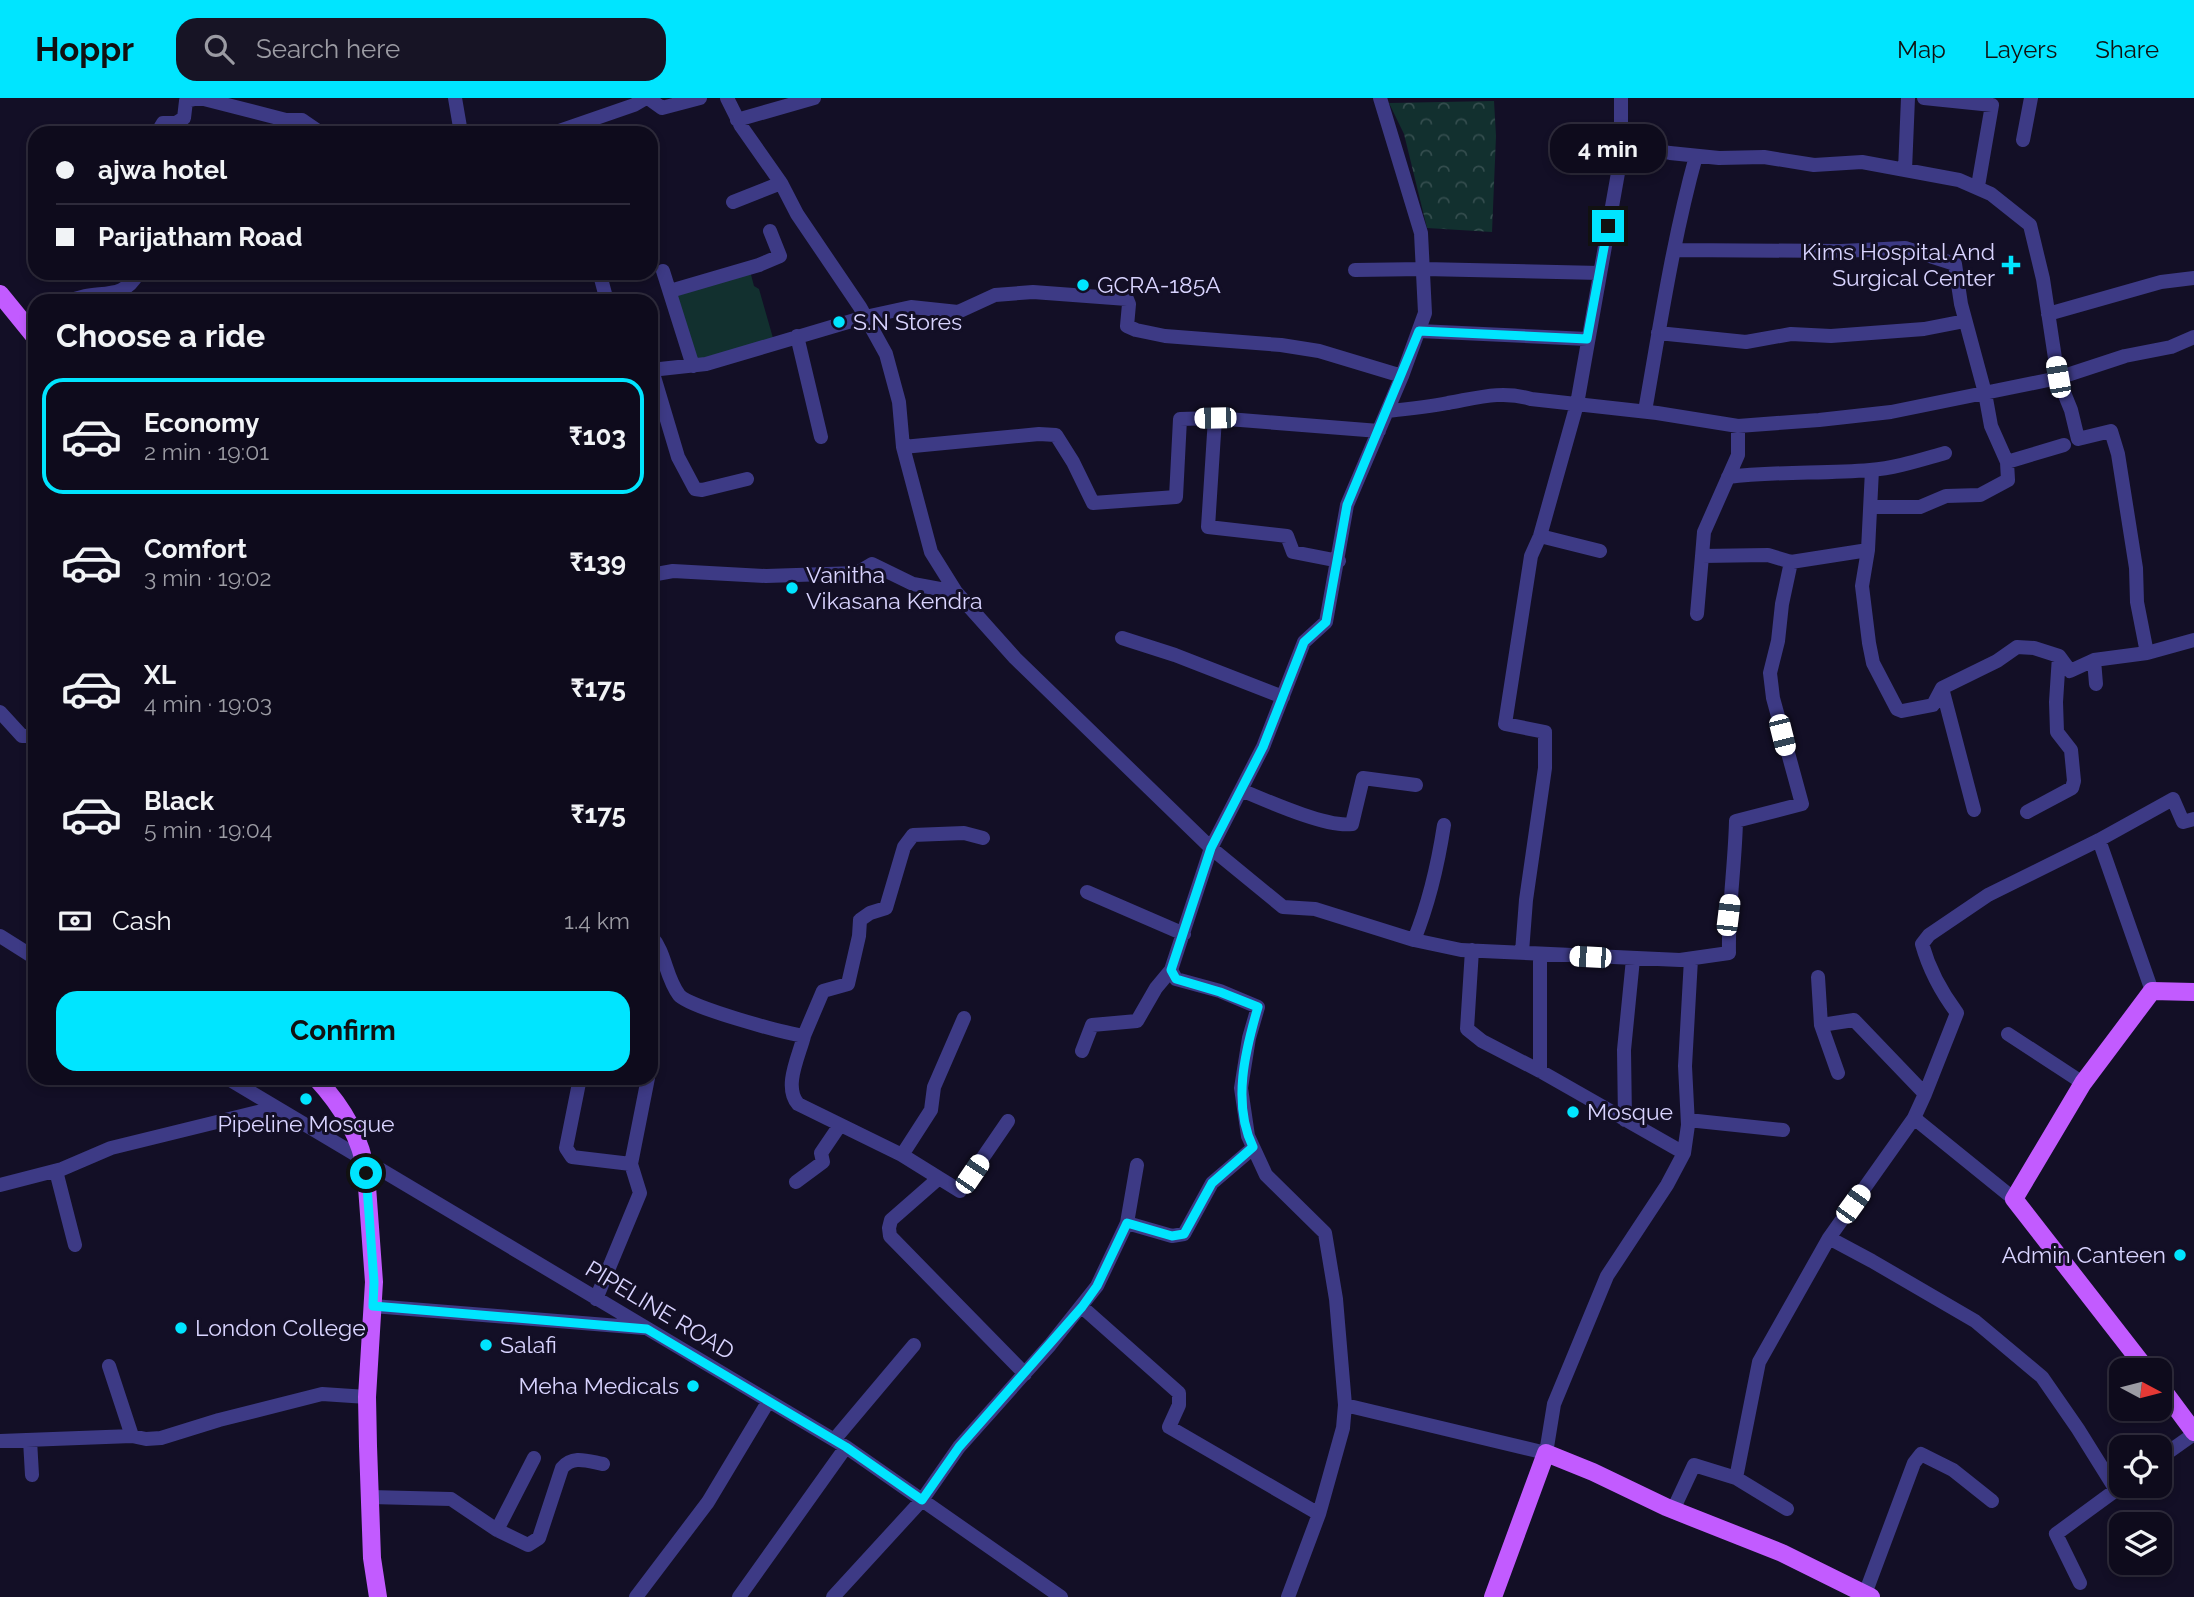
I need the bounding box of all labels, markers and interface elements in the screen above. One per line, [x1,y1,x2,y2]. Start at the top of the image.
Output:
search box [176,18,666,81]
text: Hoppr [35,30,134,69]
icon: search [200,30,238,68]
text: Search here [256,34,400,64]
text: Map [1897,35,1946,64]
text: Layers [1984,35,2057,64]
text: Share [2095,35,2159,64]
callout: 4 min [1550,124,1666,174]
text: 4 min [1578,135,1638,162]
text: ajwa hotel [98,155,227,185]
route end [1592,210,1624,242]
text: Parijatham Road [98,222,303,252]
place label: Kims Hospital And Surgical Center [1802,238,1995,291]
marker: Kims Hospital And Surgical Center [2001,255,2021,275]
place label: GCRA-185A [1097,271,1221,298]
marker: GCRA-185A [1075,277,1091,293]
place label: S.N Stores [853,308,962,335]
marker: S.N Stores [831,314,847,330]
text: Choose a ride [56,317,265,354]
car [2045,354,2072,400]
icon: car [60,405,123,468]
car [1194,407,1237,429]
text: Economy [144,408,259,438]
text: ₹103 [569,421,626,451]
text: 2 min · 19:01 [144,438,269,465]
icon: car [60,531,123,594]
text: Comfort [144,534,247,564]
text: ₹139 [569,547,626,577]
place label: Vanitha Vikasana Kendra [806,561,983,614]
text: 3 min · 19:02 [144,564,272,591]
marker: Vanitha Vikasana Kendra [784,580,800,596]
icon: car [60,657,123,720]
text: XL [144,660,176,690]
text: ₹175 [571,673,626,703]
text: 4 min · 19:03 [144,690,272,717]
car [1767,712,1798,758]
icon: car [60,783,123,846]
text: Black [144,786,214,816]
text: ₹175 [571,799,626,829]
text: 5 min · 19:04 [144,816,272,843]
car [1716,893,1741,937]
icon: cash [56,902,94,940]
text: Cash [112,906,172,936]
text: 1.4 km [564,907,630,934]
car [1569,945,1612,969]
button: Confirm [56,991,630,1071]
marker: Pipeline Mosque [298,1091,314,1107]
place label: Mosque [1587,1098,1673,1125]
marker: Mosque [1565,1104,1581,1120]
place label: Pipeline Mosque [217,1110,395,1137]
car [952,1151,993,1197]
route start [350,1157,382,1189]
car [1833,1181,1874,1227]
place label: Admin Canteen [2002,1241,2166,1268]
marker: Admin Canteen [2172,1247,2188,1263]
street label: PIPELINE ROAD [581,1255,740,1365]
place label: London College [195,1314,366,1341]
marker: London College [173,1320,189,1336]
place label: Salafi [500,1331,557,1358]
marker: Salafi [478,1337,494,1353]
north arrow [2109,1358,2172,1421]
map controls [2109,1358,2172,1575]
place label: Meha Medicals [518,1372,679,1399]
marker: Meha Medicals [685,1378,701,1394]
button: locate [2109,1435,2172,1498]
button: layers [2109,1512,2172,1575]

